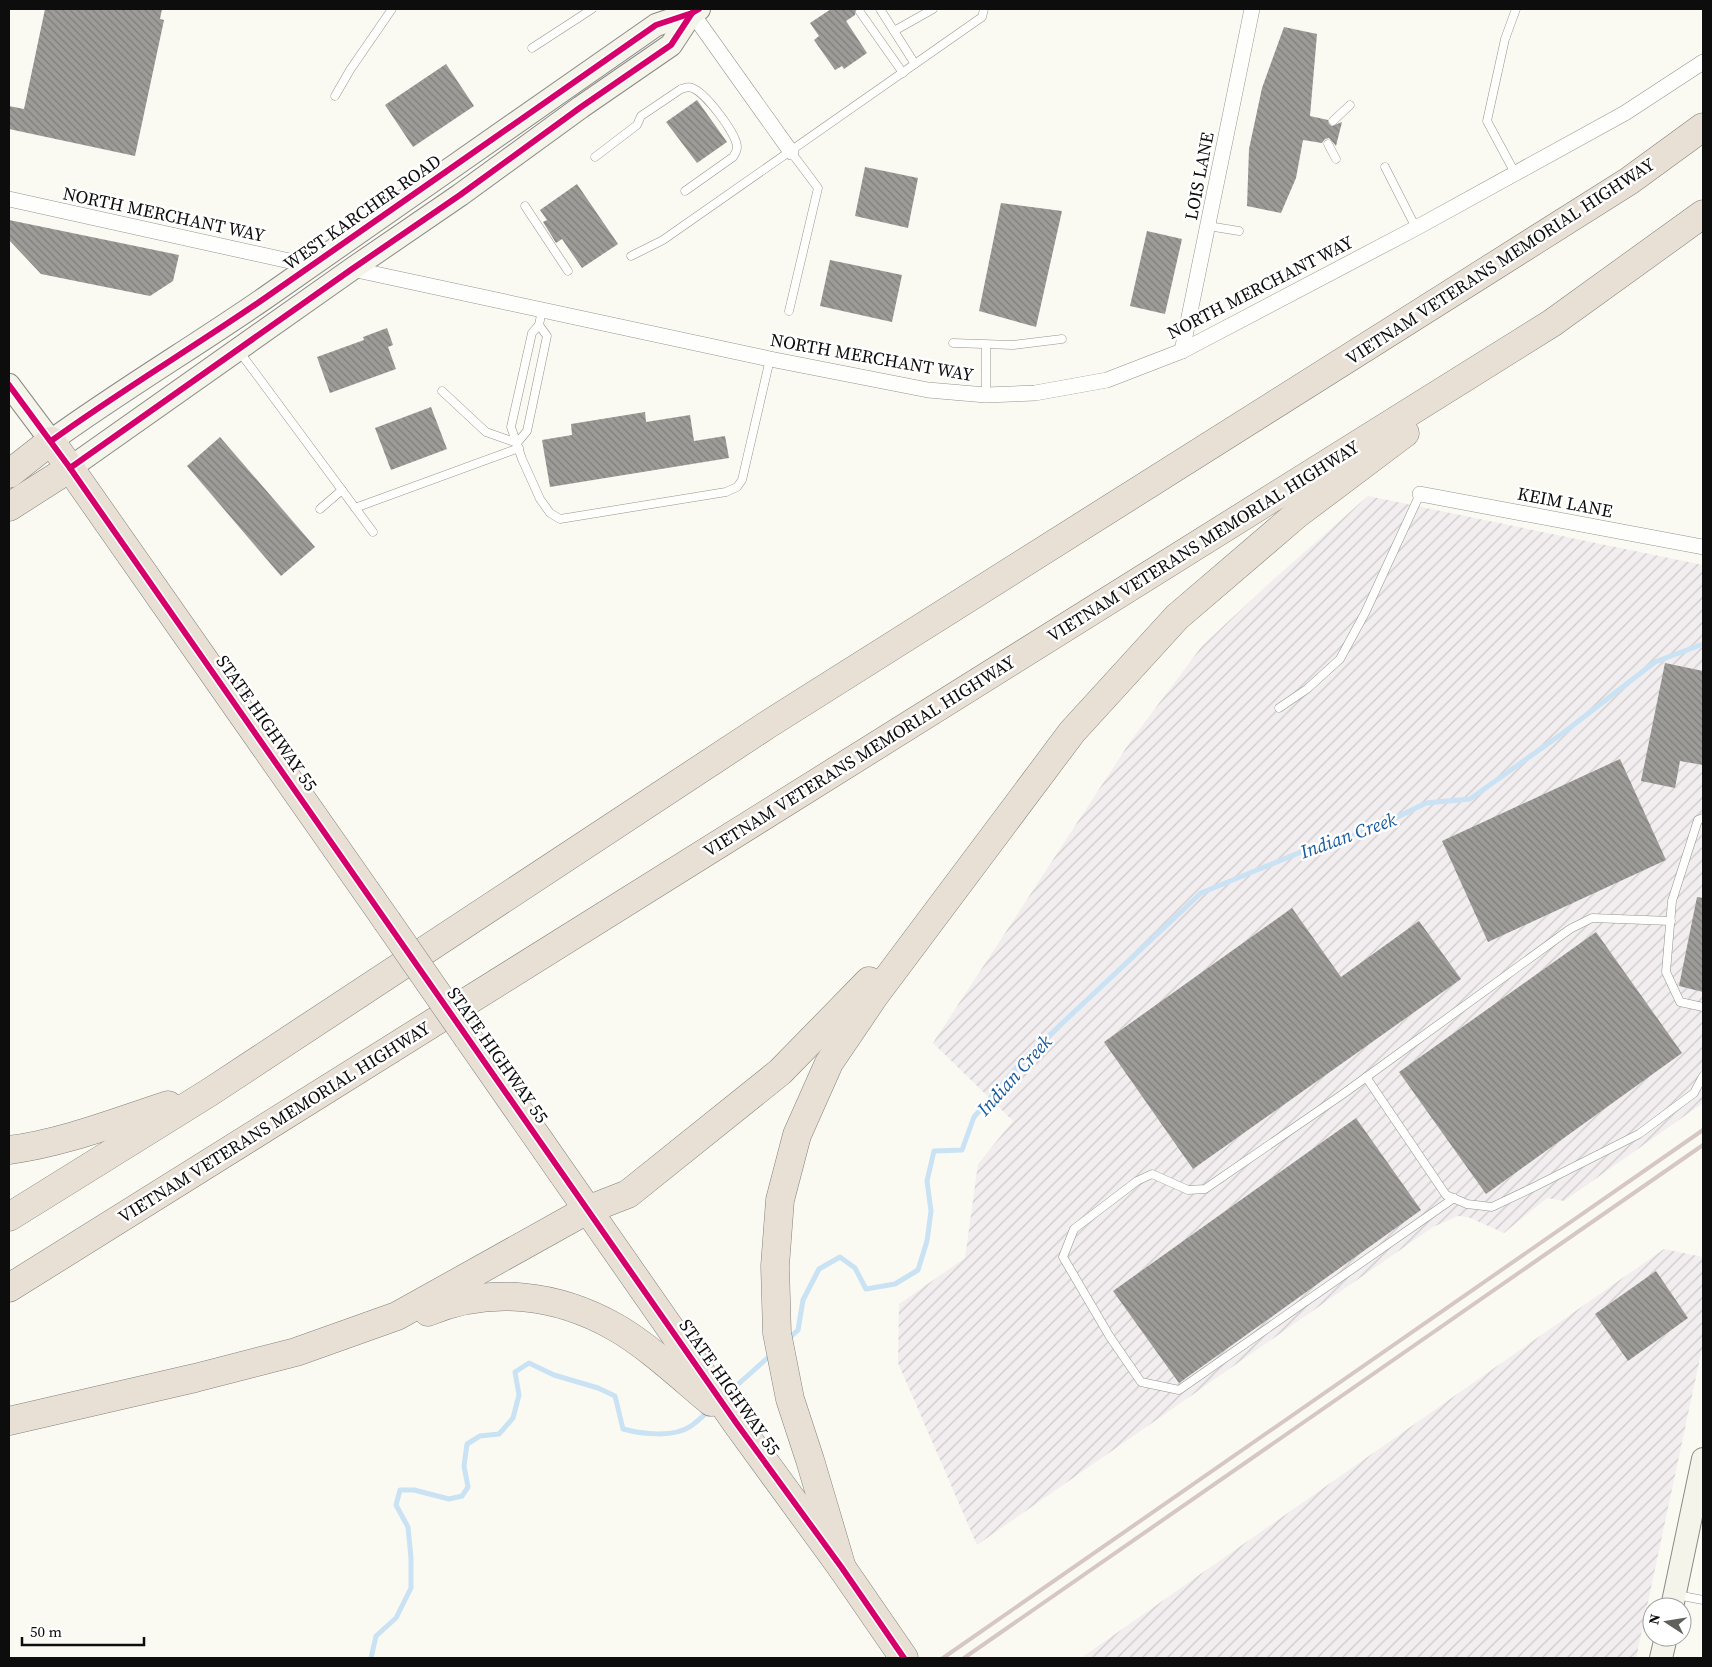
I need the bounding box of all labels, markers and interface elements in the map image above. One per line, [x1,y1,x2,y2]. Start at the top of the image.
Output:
street label: LOIS LANE [1178,130,1220,222]
street label: WEST KARCHER ROAD [278,148,446,276]
street label: VIETNAM VETERANS MEMORIAL HIGHWAY [1341,151,1660,370]
street label: NORTH MERCHANT WAY [61,180,268,248]
street label: NORTH MERCHANT WAY [1163,229,1358,345]
street label: NORTH MERCHANT WAY [768,327,976,387]
street label: VIETNAM VETERANS MEMORIAL HIGHWAY [1042,434,1364,648]
street label: KEIM LANE [1515,481,1615,523]
street label: VIETNAM VETERANS MEMORIAL HIGHWAY [698,649,1020,863]
street label: STATE HIGHWAY 55 [211,650,323,796]
water label: Indian Creek [1295,806,1400,865]
street label: STATE HIGHWAY 55 [442,982,554,1128]
street label: VIETNAM VETERANS MEMORIAL HIGHWAY [113,1015,435,1229]
water label: Indian Creek [970,1029,1057,1122]
street label: STATE HIGHWAY 55 [674,1314,786,1460]
north arrow [1642,1597,1692,1647]
text: N [1643,1612,1665,1626]
scale bar [22,1614,145,1646]
text: 50 m [30,1621,62,1642]

